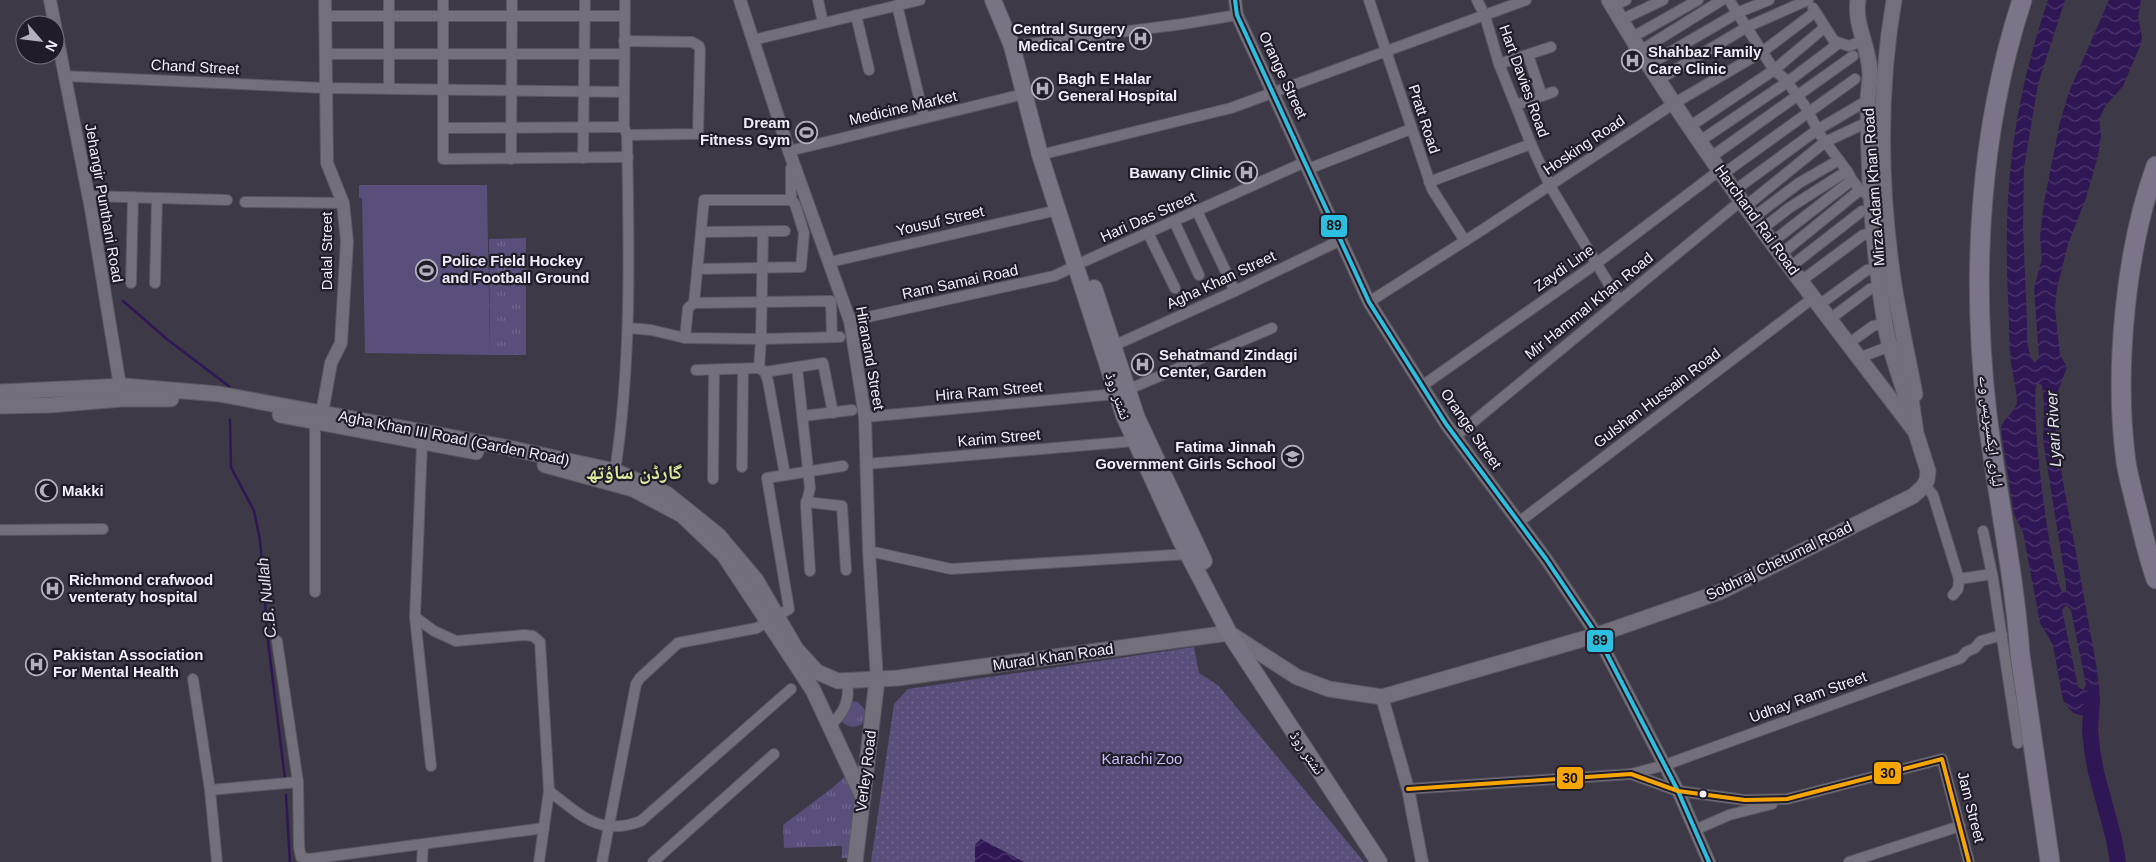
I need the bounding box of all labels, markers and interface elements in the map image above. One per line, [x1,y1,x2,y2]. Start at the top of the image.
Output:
north arrow [15,15,65,65]
place label: Central Surgery Medical Centre [1012,20,1126,54]
street label: Hart Davies Road [1496,22,1553,139]
hospital icon: Central Surgery Medical Centre [1129,26,1153,50]
street label: Orange Street [1256,29,1311,122]
text: N [42,38,61,54]
place label: Shahbaz Family Care Clinic [1648,43,1762,77]
hospital icon: Shahbaz Family Care Clinic [1620,49,1644,73]
street label: Chand Street [150,56,240,77]
place label: Bagh E Halar General Hospital [1058,70,1177,104]
hospital icon: Bagh E Halar General Hospital [1030,76,1054,100]
street label: Pratt Road [1405,82,1444,156]
street label: Medicine Market [847,87,959,128]
street label: Mirza Adam Khan Road [1859,107,1888,267]
street label: Hosking Road [1540,111,1628,178]
place label: Dream Fitness Gym [700,114,790,148]
sports icon: Dream Fitness Gym [794,120,818,144]
street label: Jehangir Punthani Road [82,122,127,284]
hospital icon: Bawany Clinic [1235,161,1259,185]
street label: Harchand Rai Road [1712,161,1803,278]
place label: Bawany Clinic [1129,164,1231,181]
street label: Hari Das Street [1097,188,1199,245]
street label: Yousuf Street [894,202,986,239]
street label: Dalal Street [318,211,335,290]
line badge: 89 [1320,214,1348,238]
text: 89 [1326,217,1342,233]
street label: Zaydi Line [1530,241,1597,294]
street label: Agha Khan Street [1164,246,1279,312]
street label: Mir Hammal Khan Road [1521,249,1656,363]
place label: Police Field Hockey and Football Ground [442,252,589,286]
sports icon: Police Field Hockey and Football Ground [414,258,438,282]
street label: Ram Samai Road [900,261,1020,302]
street label: Hiranand Street [853,305,888,412]
street label: Gulshan Hussain Road [1590,344,1723,451]
place label: Sehatmand Zindagi Center, Garden [1159,346,1297,380]
hospital icon: Sehatmand Zindagi Center, Garden [1131,352,1155,376]
street label: نشتر روڈ [1102,370,1134,422]
street label: لیاری ایکسپریس وے [1974,374,2007,488]
street label: Hira Ram Street [935,377,1044,404]
street label: Orange Street [1437,385,1506,473]
water label: Lyari River [2043,390,2064,467]
street label: Agha Khan III Road (Garden Road) [337,407,571,468]
street label: Karim Street [957,425,1042,450]
place label: Fatima Jinnah Government Girls School [1095,438,1276,472]
school or university icon: Fatima Jinnah Government Girls School [1280,444,1304,468]
district label: گارڈن ساؤتھ [586,461,682,484]
mosque icon: Makki [34,479,58,503]
place label: Makki [62,482,104,499]
street label: Sobhraj Chetumal Road [1703,518,1854,603]
water label: C.B. Nullah [254,557,279,639]
place label: Richmond crafwood venteraty hospital [69,571,213,605]
hospital icon: Richmond crafwood venteraty hospital [41,577,65,601]
line badge: 89 [1586,629,1614,653]
text: 89 [1592,632,1608,648]
street label: Murad Khan Road [991,640,1114,673]
place label: Pakistan Association For Mental Health [53,646,203,680]
hospital icon: Pakistan Association For Mental Health [25,652,49,676]
street label: Udhay Ram Street [1747,667,1869,726]
street label: نشتر روڈ [1286,728,1328,778]
street label: Verley Road [852,729,879,813]
park label: Karachi Zoo [1102,750,1182,767]
line badge: 30 [1873,761,1902,785]
text: 30 [1880,765,1896,781]
line badge: 30 [1556,766,1584,790]
text: 30 [1562,770,1578,786]
street label: Jam Street [1954,770,1989,845]
unlabelled marker [1698,789,1708,799]

